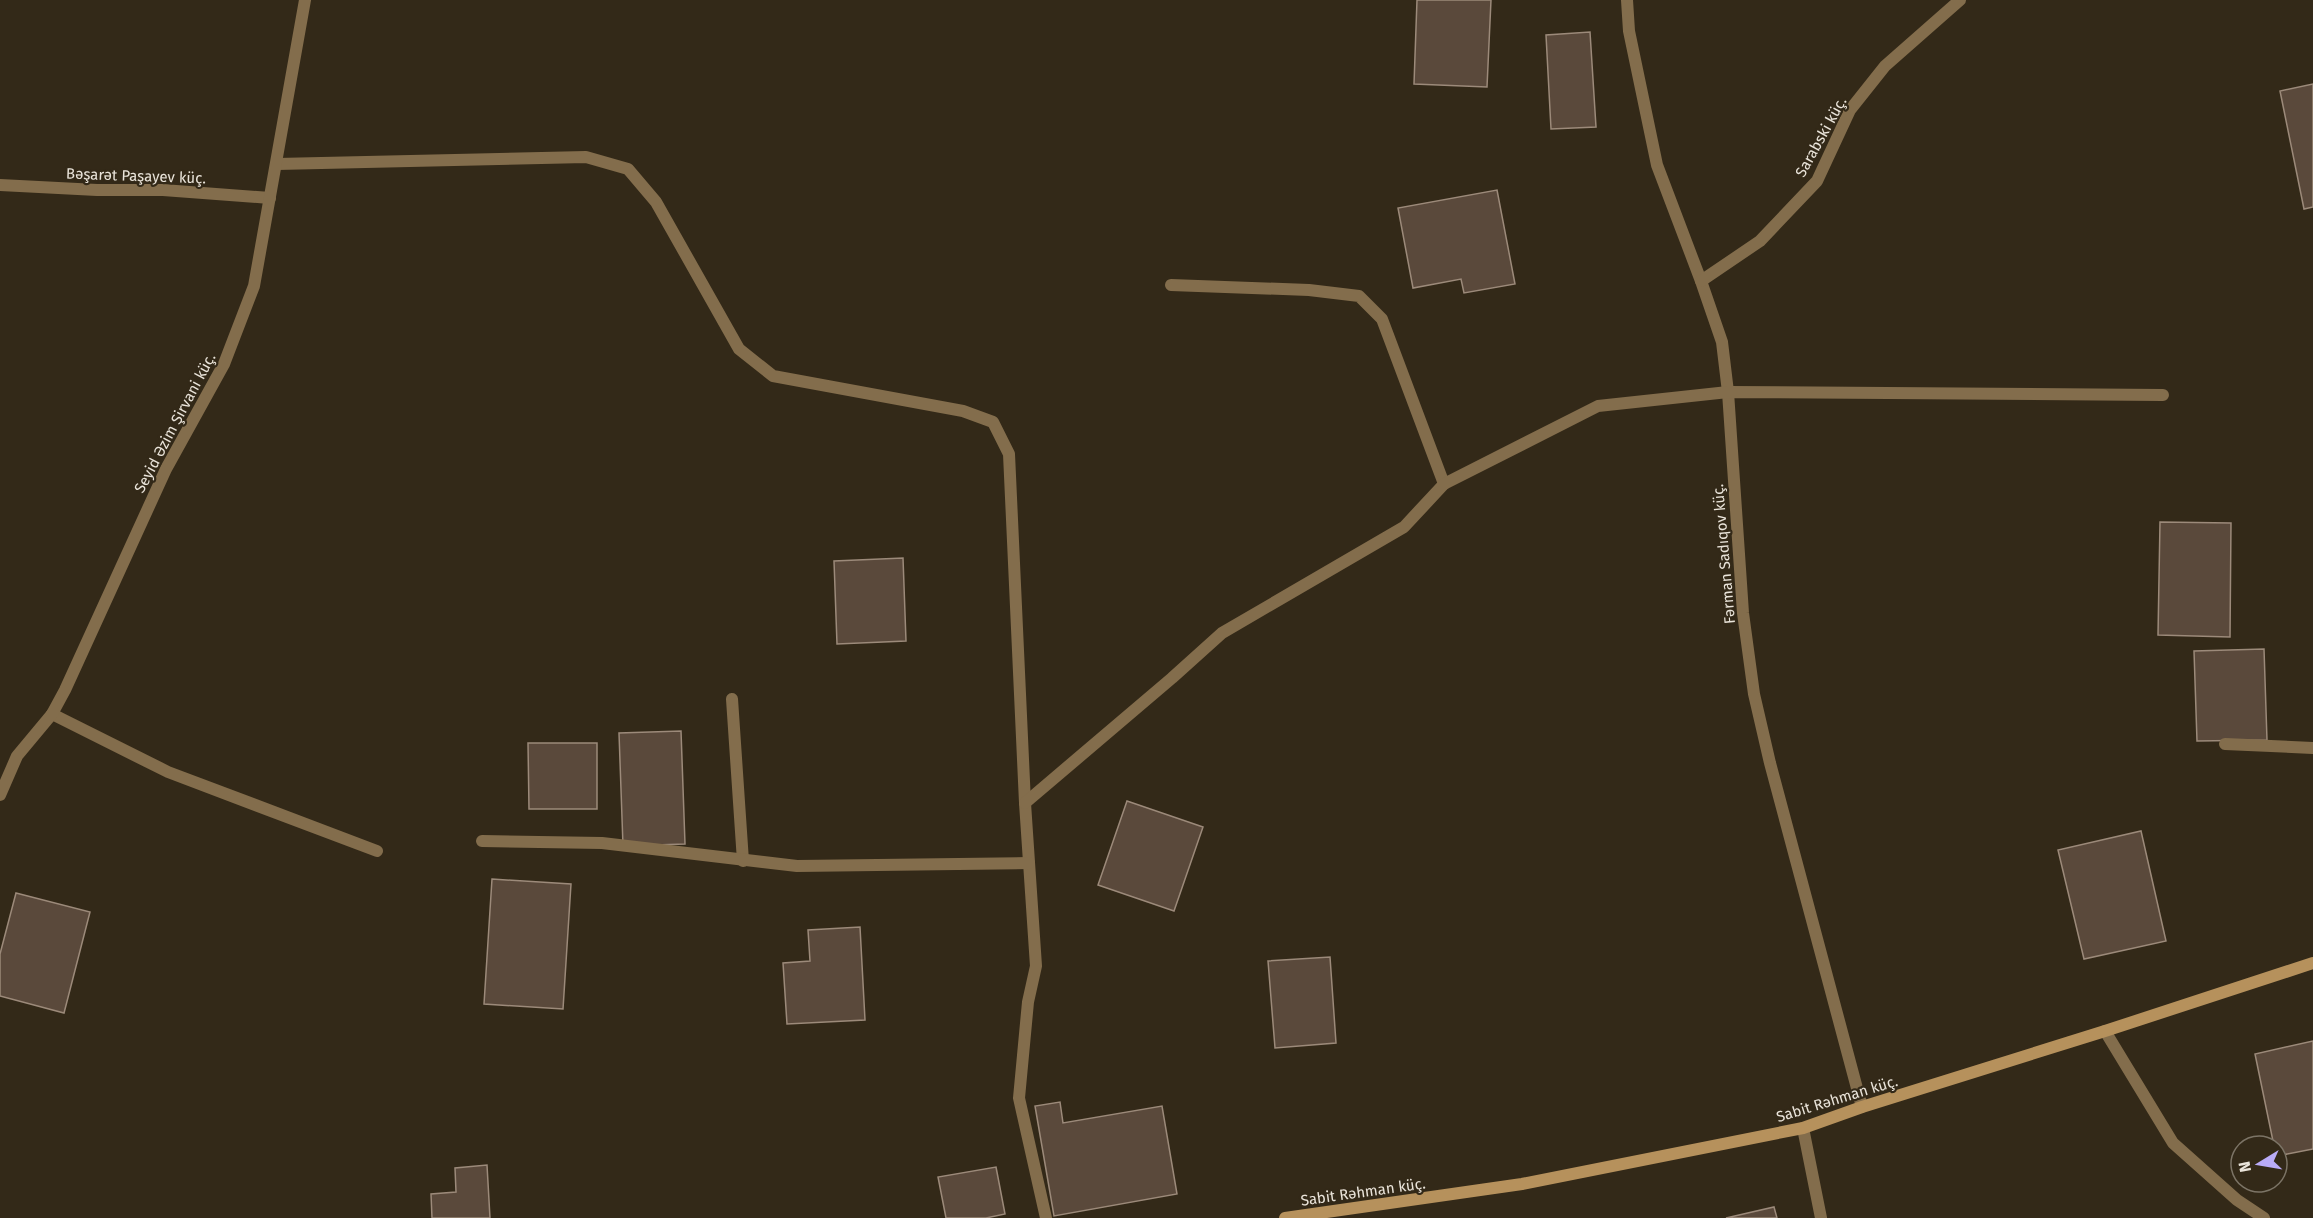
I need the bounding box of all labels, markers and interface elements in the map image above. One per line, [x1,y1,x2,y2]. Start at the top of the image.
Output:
street label: Sarabski küç. [1792,94,1850,180]
street label: Bəşarət Paşayev küç. [66,165,206,187]
street label: Seyid Əzim Şirvani küç. [130,350,220,496]
street label: Fərman Sadıqov küç. [1709,483,1739,625]
street label: Sabit Rəhman küç. [1774,1072,1900,1126]
north arrow [2229,1134,2289,1194]
text: N [2234,1160,2255,1174]
street label: Sabit Rəhman küç. [1299,1174,1427,1210]

